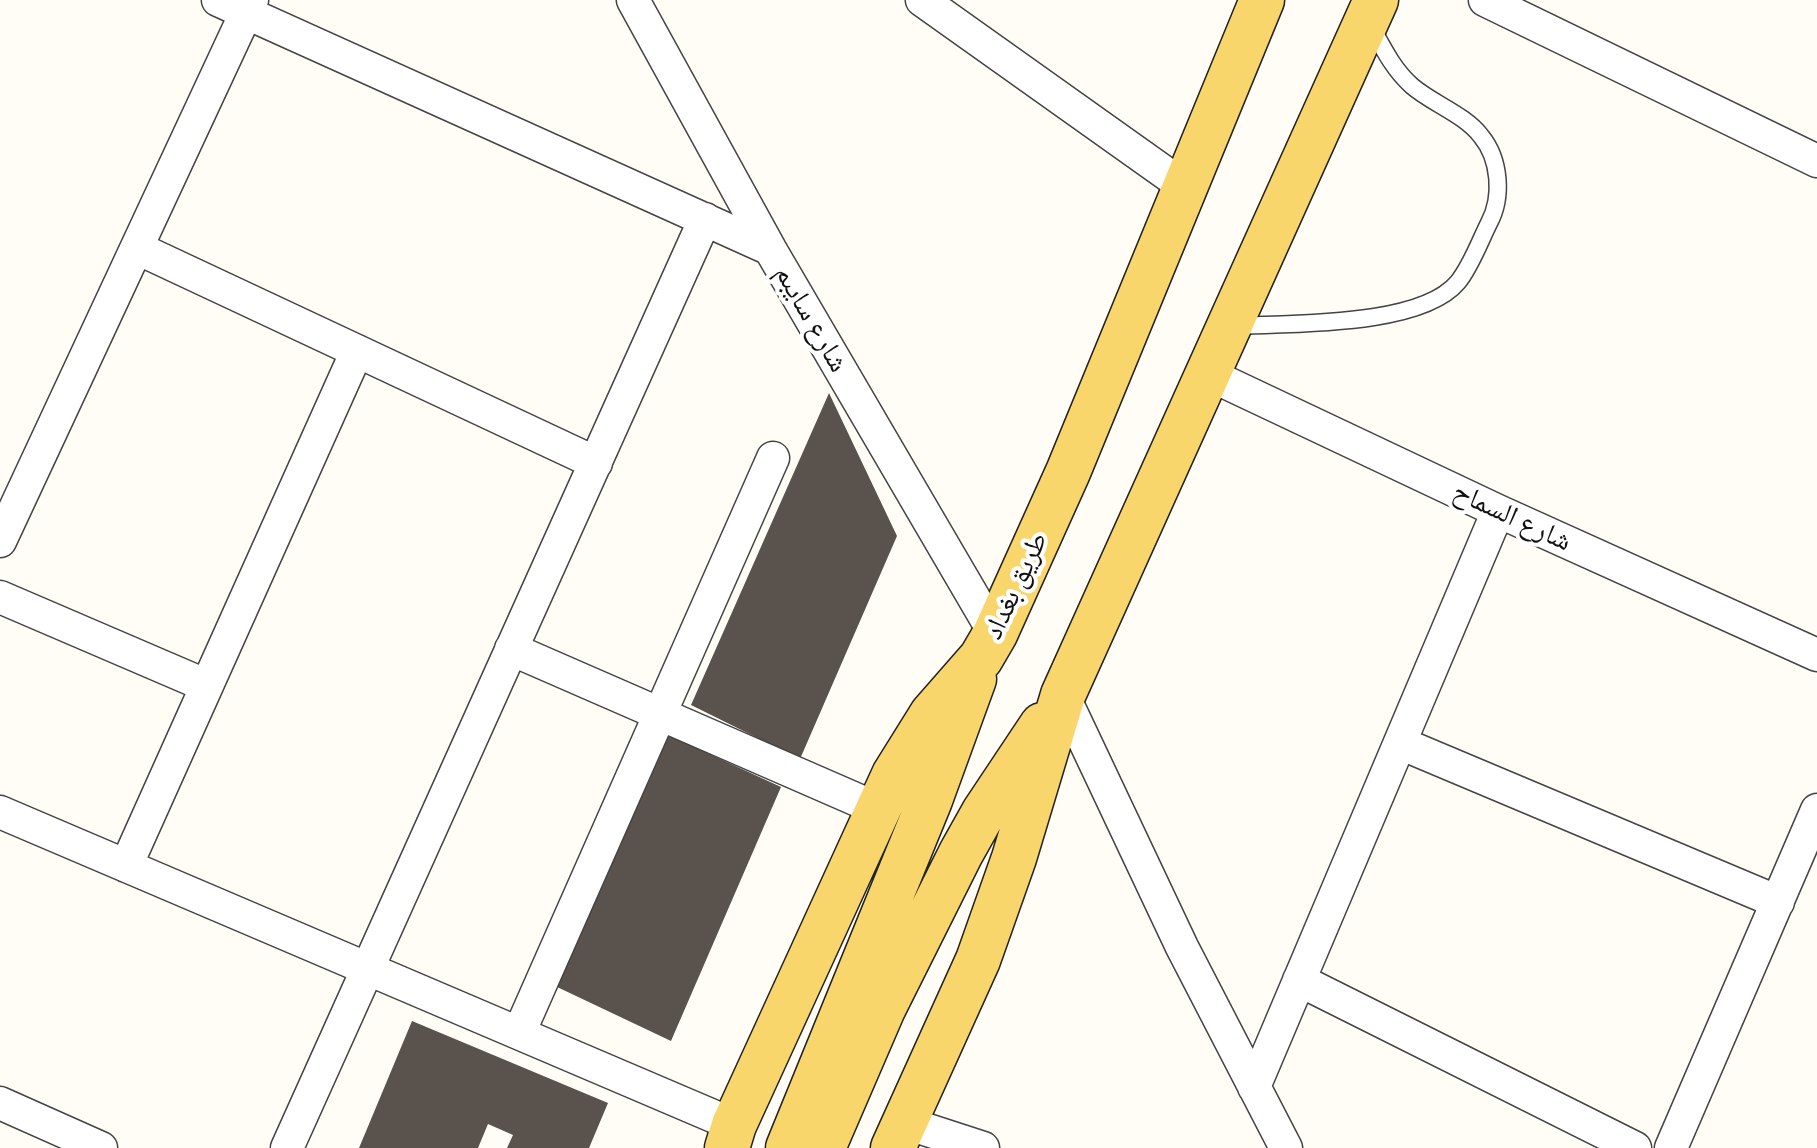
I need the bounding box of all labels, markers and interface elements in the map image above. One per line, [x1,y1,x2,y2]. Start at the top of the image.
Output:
street label: شارع سايبم [767,260,855,378]
street label: شارع السماح [1447,475,1577,559]
street label: طريق بغداد [977,527,1055,645]

